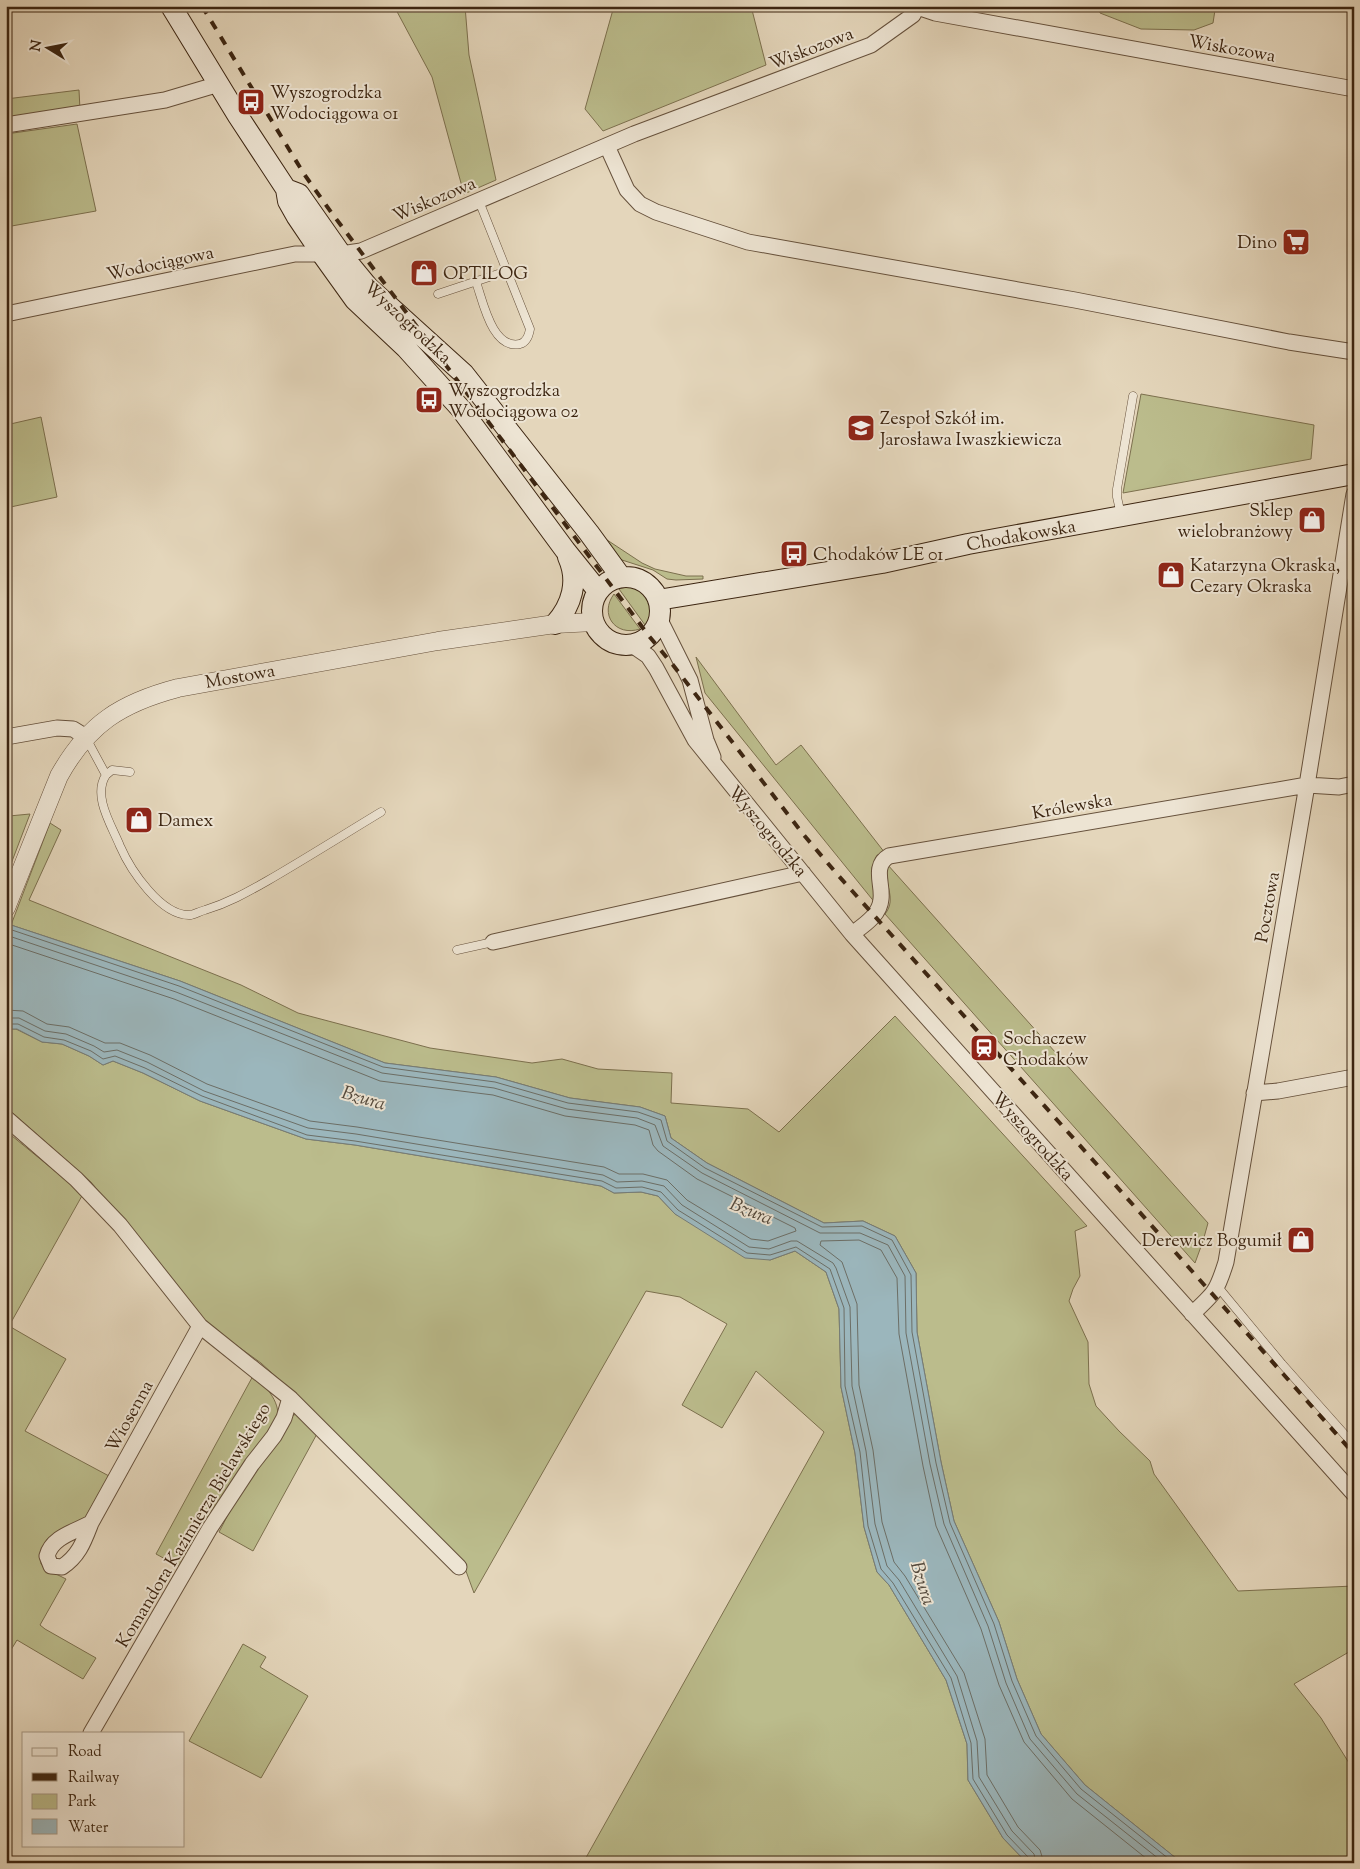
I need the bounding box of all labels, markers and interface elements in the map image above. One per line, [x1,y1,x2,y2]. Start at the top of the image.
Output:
north arrow [22,22,72,72]
street label: Wiskozowa [766,22,858,78]
street label: Wiskozowa [1186,29,1277,70]
text: N [26,39,48,53]
place label: Wyszogrodzka Wodociągowa 01 [270,81,398,128]
bus stop icon: Wyszogrodzka Wodociągowa 01 [236,87,266,117]
street label: Wiskozowa [389,172,481,230]
supermarket icon: Dino [1281,227,1311,257]
place label: Dino [1237,231,1277,257]
street label: Wodociągowa [104,241,216,289]
shop icon: OPTILOG [409,258,439,288]
place label: OPTILOG [443,262,528,288]
street label: Wyszogrodzka [357,276,456,371]
place label: Wyszogrodzka Wodociągowa 02 [448,379,579,426]
bus stop icon: Wyszogrodzka Wodociągowa 02 [414,385,444,415]
place label: Zespoł Szkół im. Jarosława Iwaszkiewicza [879,407,1062,454]
school or university icon: Zespoł Szkół im. Jarosława Iwaszkiewicza [846,413,876,443]
place label: Sklep wielobranżowy [1178,499,1293,546]
shop icon: Sklep wielobranżowy [1297,505,1327,535]
street label: Chodakowska [965,515,1078,559]
bus stop icon: Chodaków LE 01 [779,539,809,569]
place label: Chodaków LE 01 [813,543,943,569]
place label: Katarzyna Okraska, Cezary Okraska [1190,554,1340,601]
shop icon: Katarzyna Okraska, Cezary Okraska [1156,560,1186,590]
street label: Mostowa [203,659,277,697]
street label: Wyszogrodzka [720,781,812,884]
street label: Królewska [1030,788,1114,828]
shop icon: Damex [124,805,154,835]
place label: Damex [158,809,213,835]
street label: Pocztowa [1250,870,1288,945]
place label: Sochaczew Chodaków [1003,1027,1089,1074]
station icon: Sochaczew Chodaków [969,1033,999,1063]
water label: Bzura [338,1080,389,1119]
street label: Wyszogrodzka [984,1087,1079,1188]
water label: Bzura [725,1191,777,1233]
shop icon: Derewicz Bogumił [1286,1225,1316,1255]
place label: Derewicz Bogumił [1142,1229,1282,1255]
street label: Wiosenna [100,1376,161,1458]
street label: Komandora Kazimierza Bielawskiego [111,1398,278,1653]
water label: Bzura [902,1559,941,1609]
legend [22,1732,185,1846]
text: Road [68,1742,102,1763]
text: Railway [68,1768,120,1789]
text: Park [68,1792,97,1813]
text: Water [68,1818,109,1839]

